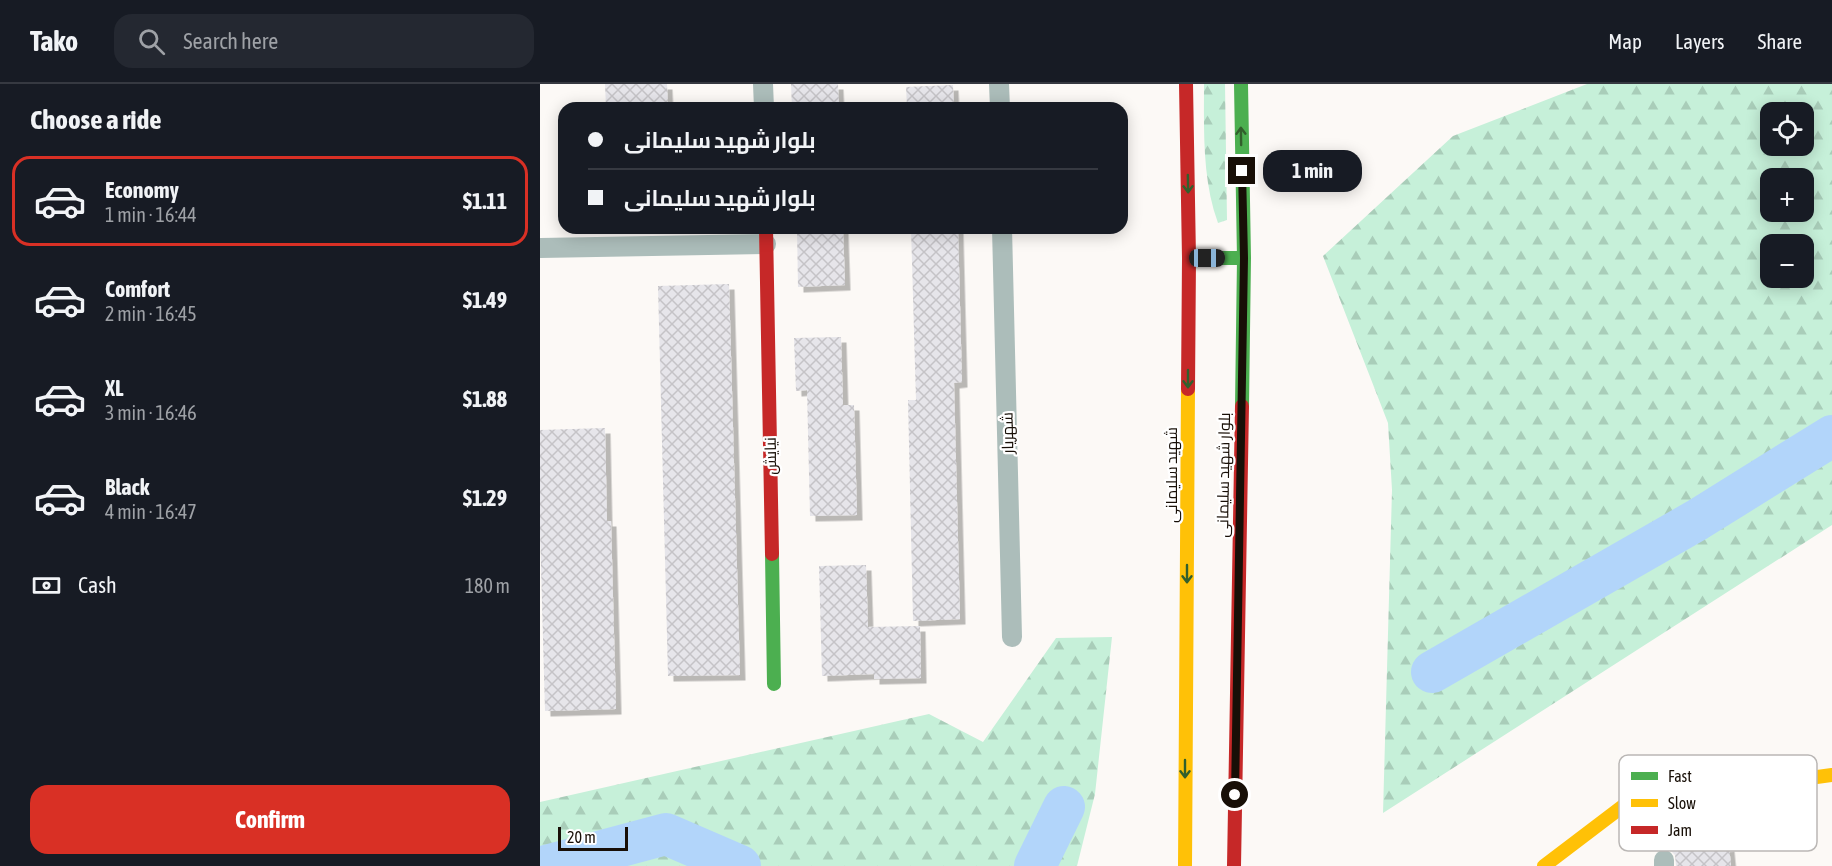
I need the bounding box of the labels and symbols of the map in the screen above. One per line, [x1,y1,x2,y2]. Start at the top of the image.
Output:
one-way arrow [1236,126,1247,146]
callout: 1 min [1263,150,1362,192]
route end [1228,157,1255,184]
one-way arrow [1182,174,1194,194]
car [1189,249,1225,267]
one-way arrow [1182,369,1194,389]
street label: شهریار [998,412,1018,455]
street label: بلوار شهید سلیمانی [1213,412,1235,538]
street label: شهید سلیمانی [1162,427,1182,523]
street label: نیایش [761,437,781,475]
one-way arrow [1181,564,1192,584]
legend [1619,755,1817,851]
one-way arrow [1179,759,1191,779]
text: Fast [1668,767,1692,785]
route start [1221,781,1248,808]
text: Slow [1668,794,1696,812]
text: Jam [1668,821,1692,839]
scale bar [558,824,628,852]

